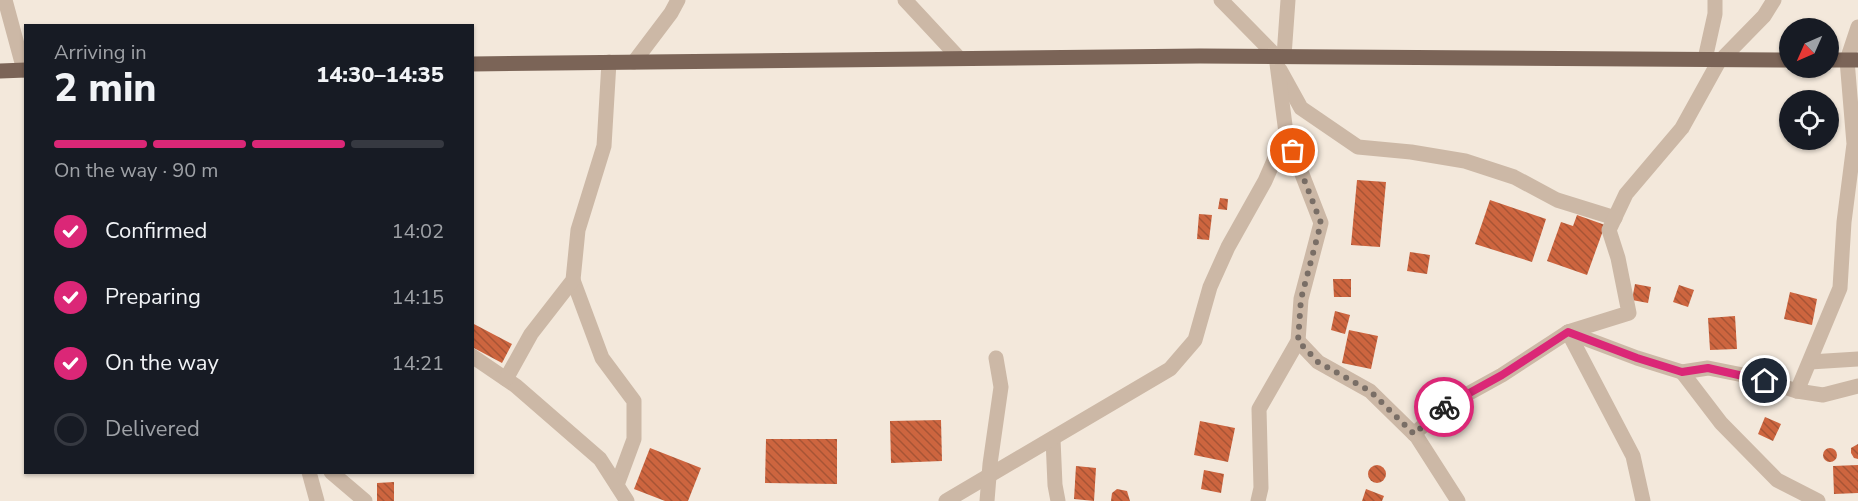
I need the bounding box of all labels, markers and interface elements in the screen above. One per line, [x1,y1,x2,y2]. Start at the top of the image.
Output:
north arrow [1779,18,1839,78]
map controls [1779,18,1839,150]
text: Arriving in [54,39,147,66]
text: 14:30–14:35 [316,60,444,90]
text: 2 min [54,62,157,115]
button: locate [1779,90,1839,150]
pin [1267,125,1318,176]
icon: bag [1276,134,1309,167]
text: On the way · 90 m [54,157,218,184]
icon: check [54,215,87,248]
text: Confirmed [105,216,207,246]
text: 14:02 [391,218,444,245]
icon: check [54,281,87,314]
text: Preparing [105,282,201,312]
text: 14:15 [391,284,444,311]
icon: check [54,347,87,380]
text: On the way [105,348,219,378]
text: 14:21 [391,350,444,377]
pin [1739,355,1790,406]
icon: home [1748,364,1781,397]
courier [1414,377,1474,437]
icon: bike [1428,391,1461,424]
text: Delivered [105,414,200,444]

